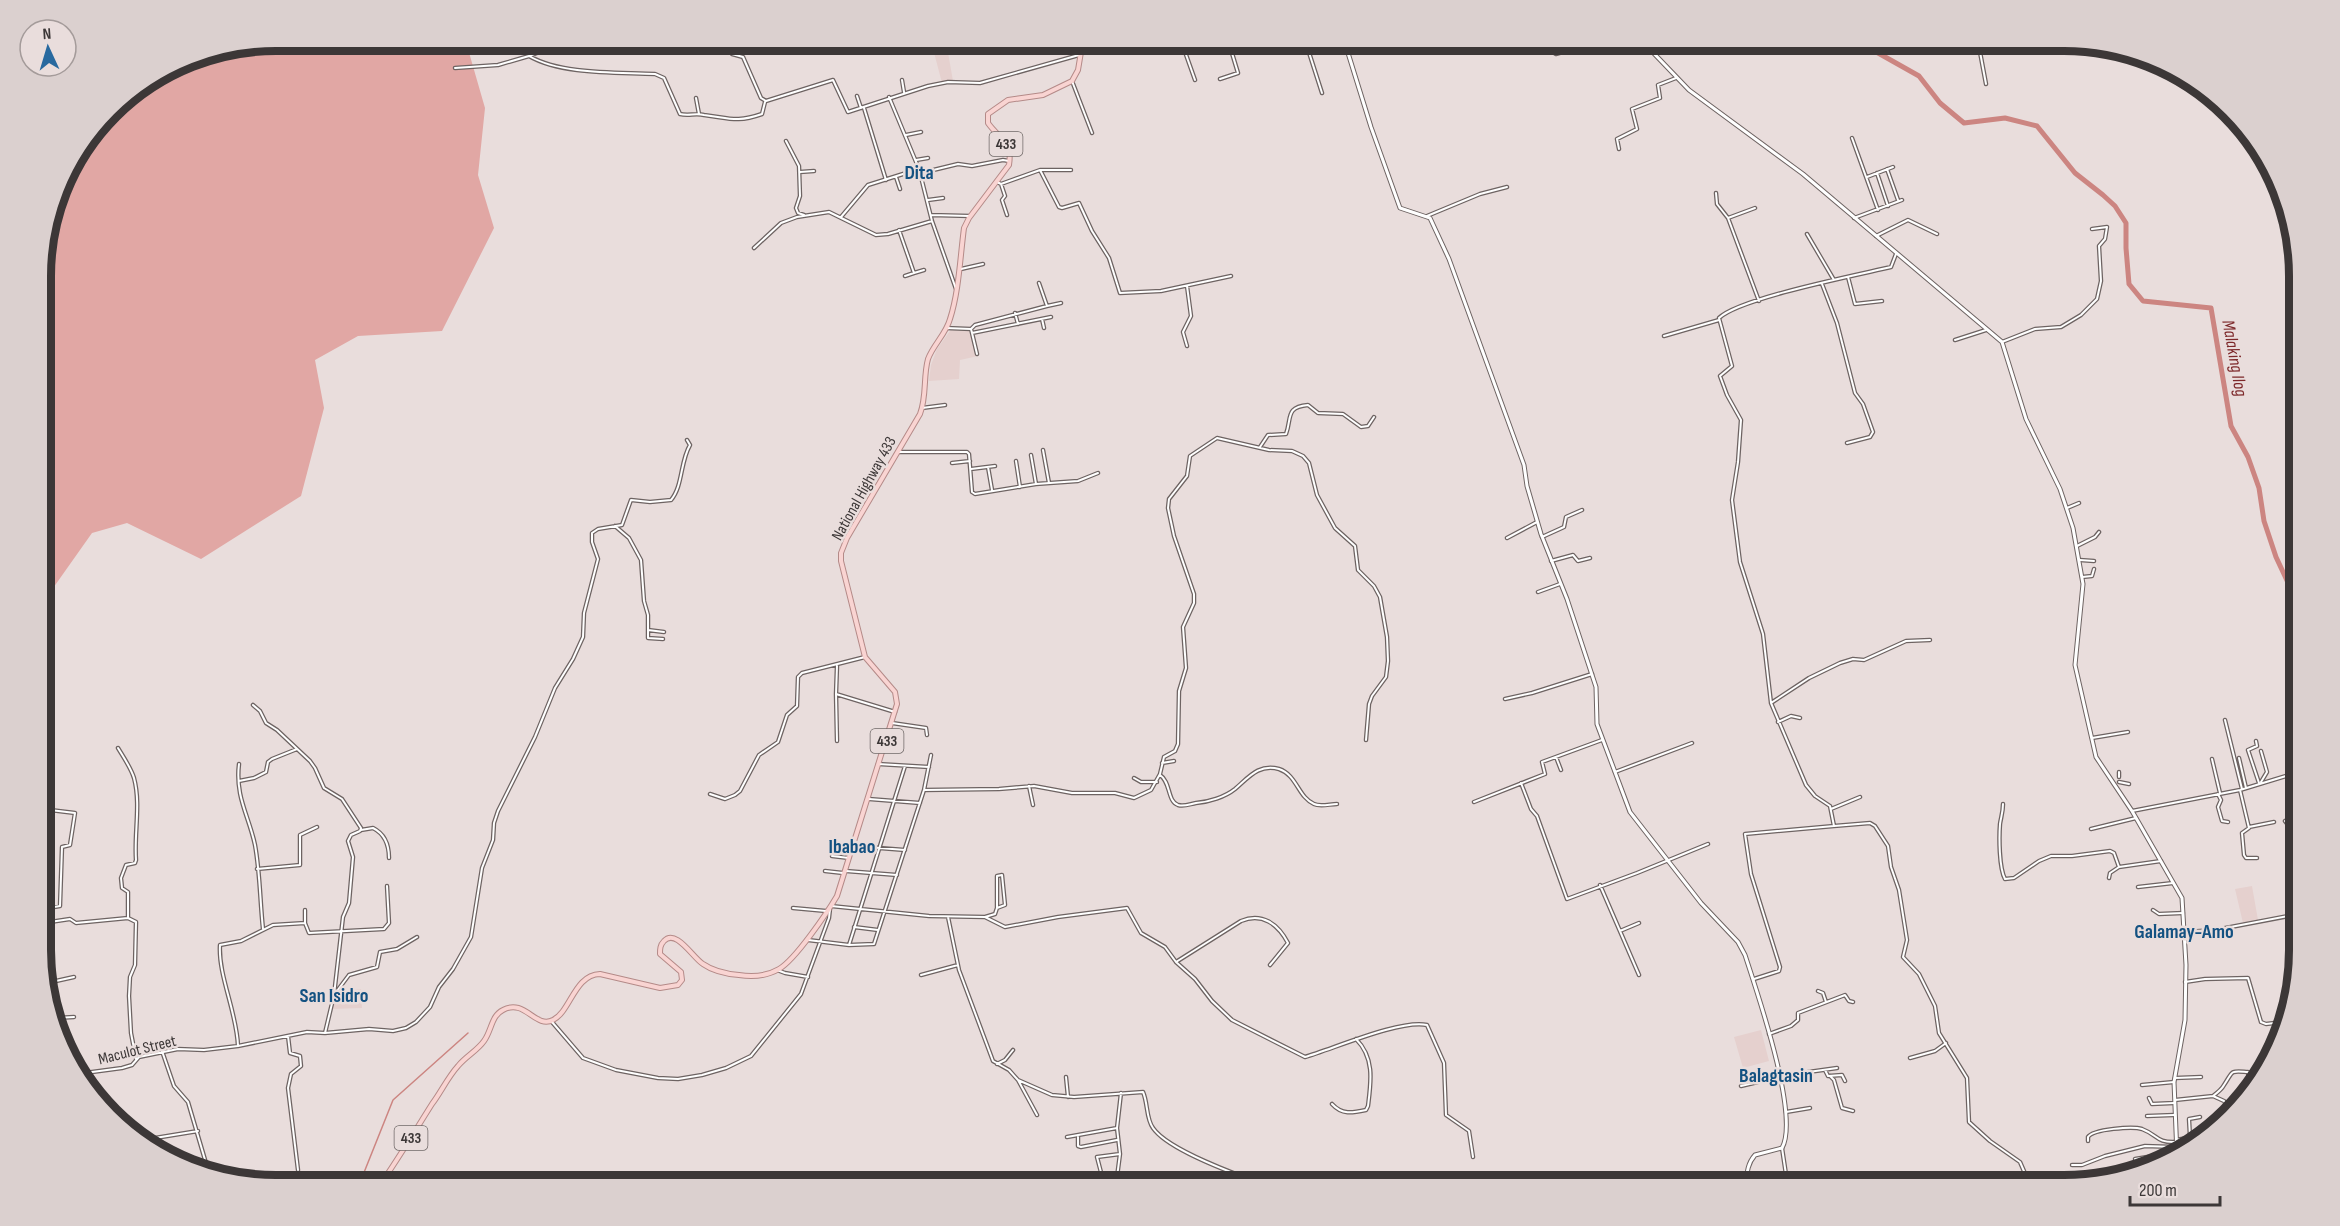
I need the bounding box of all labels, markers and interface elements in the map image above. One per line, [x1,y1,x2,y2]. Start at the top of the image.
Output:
north arrow [18,18,78,78]
text: N [42,25,52,44]
road number: 433 [990,132,1022,156]
district label: Dita [904,161,934,185]
water label: Malaking Ilog [2217,318,2252,399]
street label: National Highway 433 [828,434,901,544]
road number: 433 [870,729,904,753]
district label: Ibabao [829,835,875,859]
district label: Galamay-Amo [2134,920,2234,944]
district label: San Isidro [300,984,368,1008]
street label: Maculot Street [96,1032,178,1069]
district label: Balagtasin [1739,1064,1813,1088]
road number: 433 [394,1126,428,1150]
scale bar [2130,1169,2220,1207]
text: 200 m [2139,1180,2177,1201]

